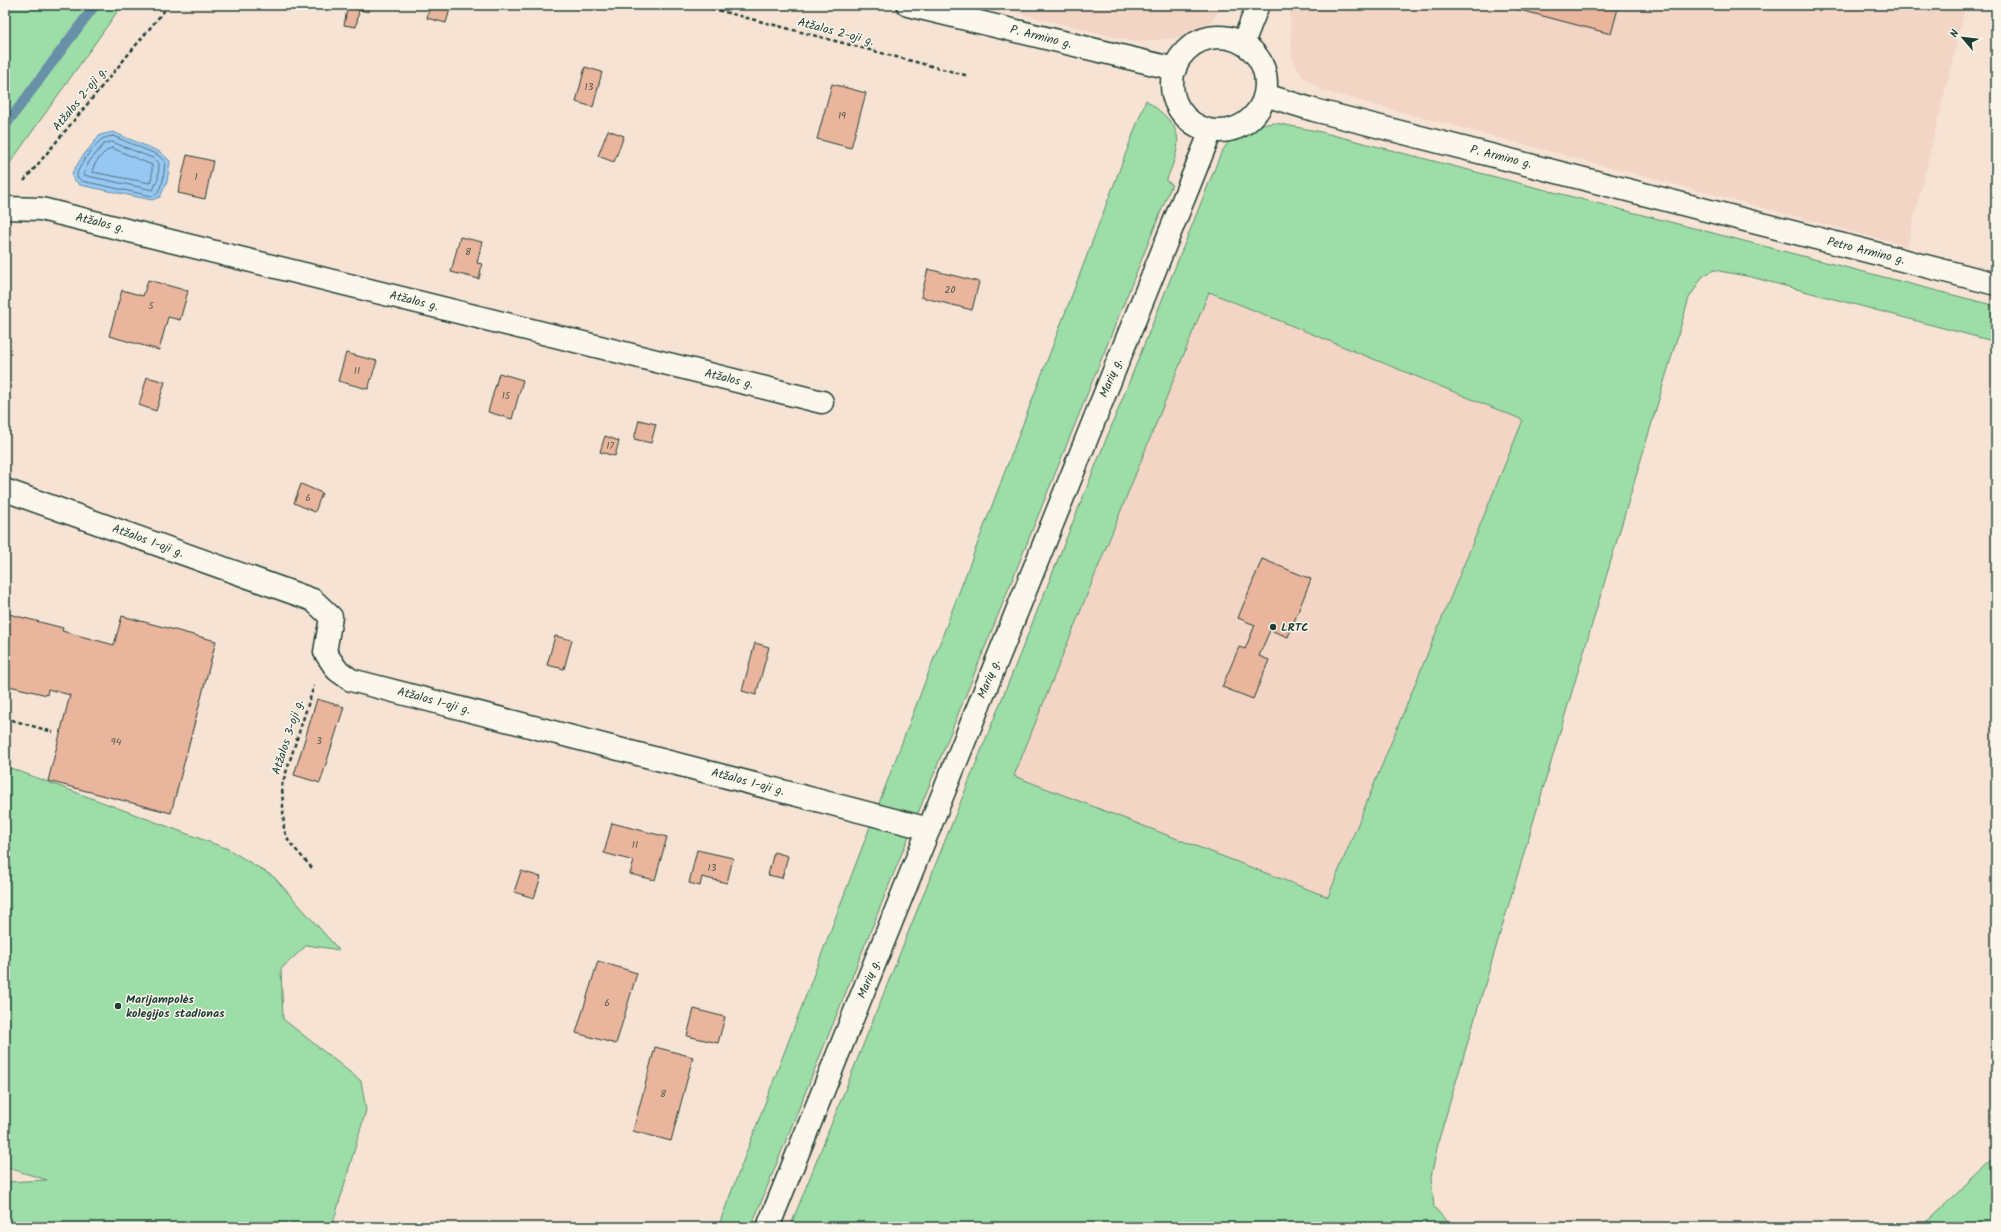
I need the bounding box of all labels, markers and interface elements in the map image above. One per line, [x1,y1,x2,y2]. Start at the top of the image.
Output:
street label: Atžalos 2-oji g. [796,13,876,51]
north arrow [1943,18,1983,58]
street label: P. Armino g. [1008,20,1074,54]
text: N [1945,26,1965,41]
street label: Atžalos 2-oji g. [48,63,112,135]
house number: 13 [585,79,594,95]
house number: 19 [838,108,846,124]
street label: P. Armino g. [1468,140,1534,174]
house number: 1 [194,169,198,185]
street label: Atžalos g. [74,208,127,238]
street label: Petro Armino g. [1825,232,1907,270]
house number: 8 [465,244,472,260]
house number: 20 [945,282,955,298]
street label: Atžalos g. [388,286,441,316]
house number: 5 [148,298,154,314]
street label: Marių g. [1095,355,1128,401]
house number: 11 [354,363,360,379]
street label: Atžalos g. [703,364,756,394]
house number: 15 [502,388,511,404]
house number: 17 [606,438,614,454]
house number: 6 [305,490,311,506]
street label: Atžalos 1-oji g. [109,519,187,563]
place label: LRTC [1281,618,1309,637]
marker: LRTC [1268,622,1278,632]
street label: Marių g. [973,656,1006,702]
street label: Atžalos 1-oji g. [395,682,473,720]
street label: Atžalos 3-oji g. [267,697,309,777]
house number: 3 [316,733,322,749]
house number: 94 [111,734,122,750]
street label: Atžalos 1-oji g. [709,763,787,801]
house number: 11 [632,837,638,853]
house number: 13 [708,860,717,876]
street label: Marių g. [853,956,886,1002]
place label: Marijampolės kolegijos stadionas [126,990,225,1023]
house number: 6 [604,995,610,1011]
marker: Marijampolės kolegijos stadionas [113,1001,123,1011]
house number: 8 [660,1086,667,1102]

